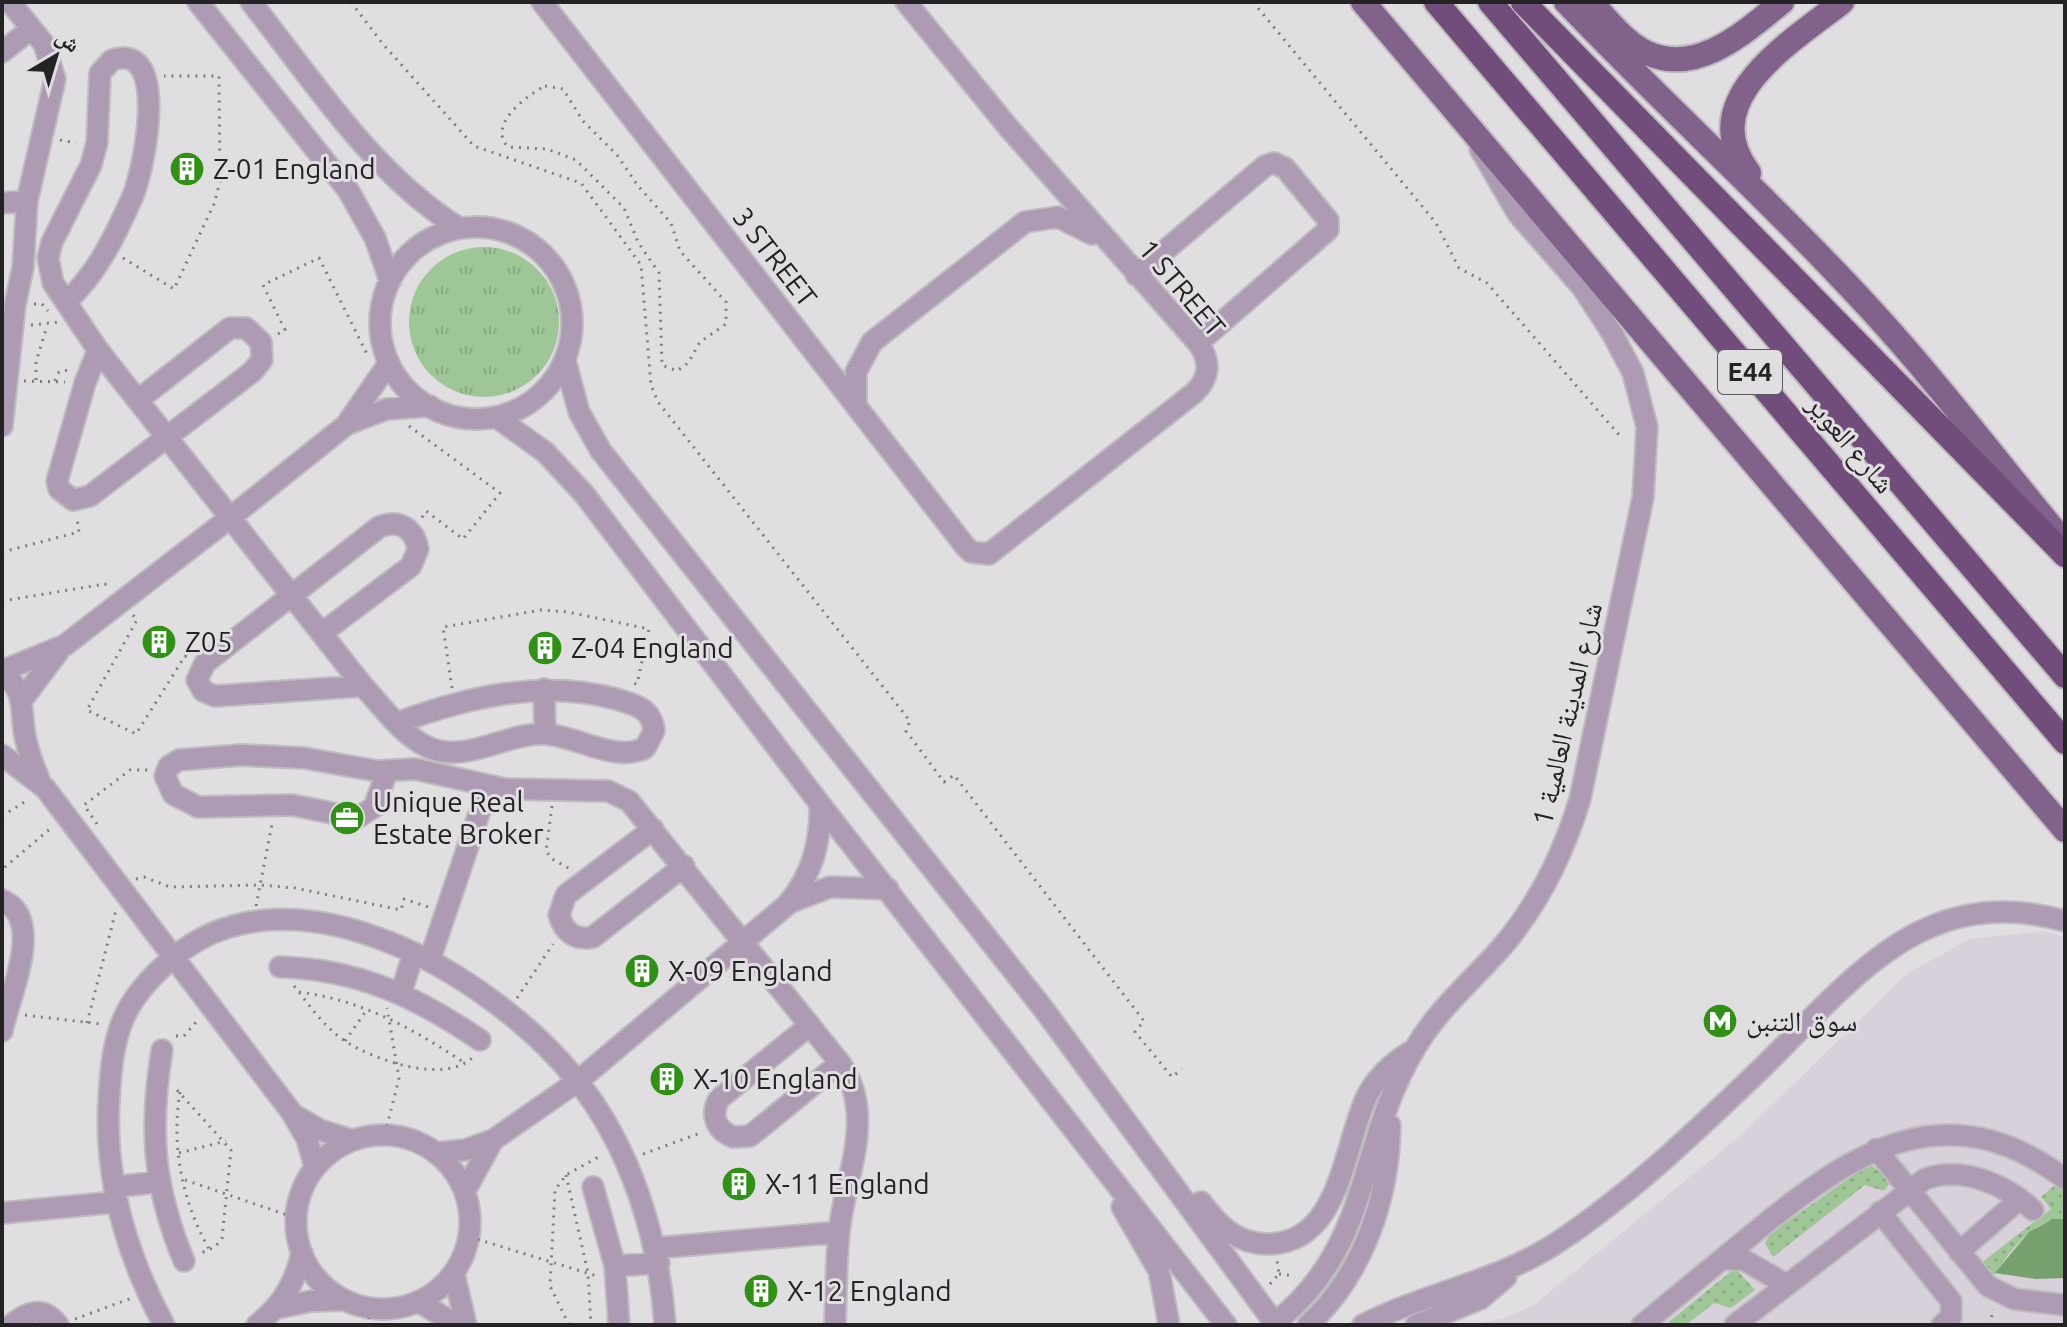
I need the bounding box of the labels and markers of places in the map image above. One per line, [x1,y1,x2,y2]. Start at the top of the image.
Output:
building icon: Z-01 England [168,150,206,188]
place label: Z-01 England [213,153,376,184]
building icon: Z05 [140,623,178,661]
place label: Z05 [185,626,232,657]
building icon: Z-04 England [526,629,564,667]
place label: Z-04 England [571,632,734,663]
place label: Unique Real Estate Broker [373,786,544,849]
office icon: Unique Real Estate Broker [328,799,366,837]
building icon: X-09 England [623,952,661,990]
place label: X-09 England [668,955,833,986]
metro station icon: سوق التنبن [1701,1002,1739,1040]
place label: سوق التنبن [1746,1005,1857,1039]
building icon: X-10 England [648,1060,686,1098]
place label: X-10 England [693,1063,858,1094]
building icon: X-11 England [720,1165,758,1203]
place label: X-11 England [765,1168,930,1199]
building icon: X-12 England [742,1272,780,1310]
place label: X-12 England [787,1275,952,1306]

